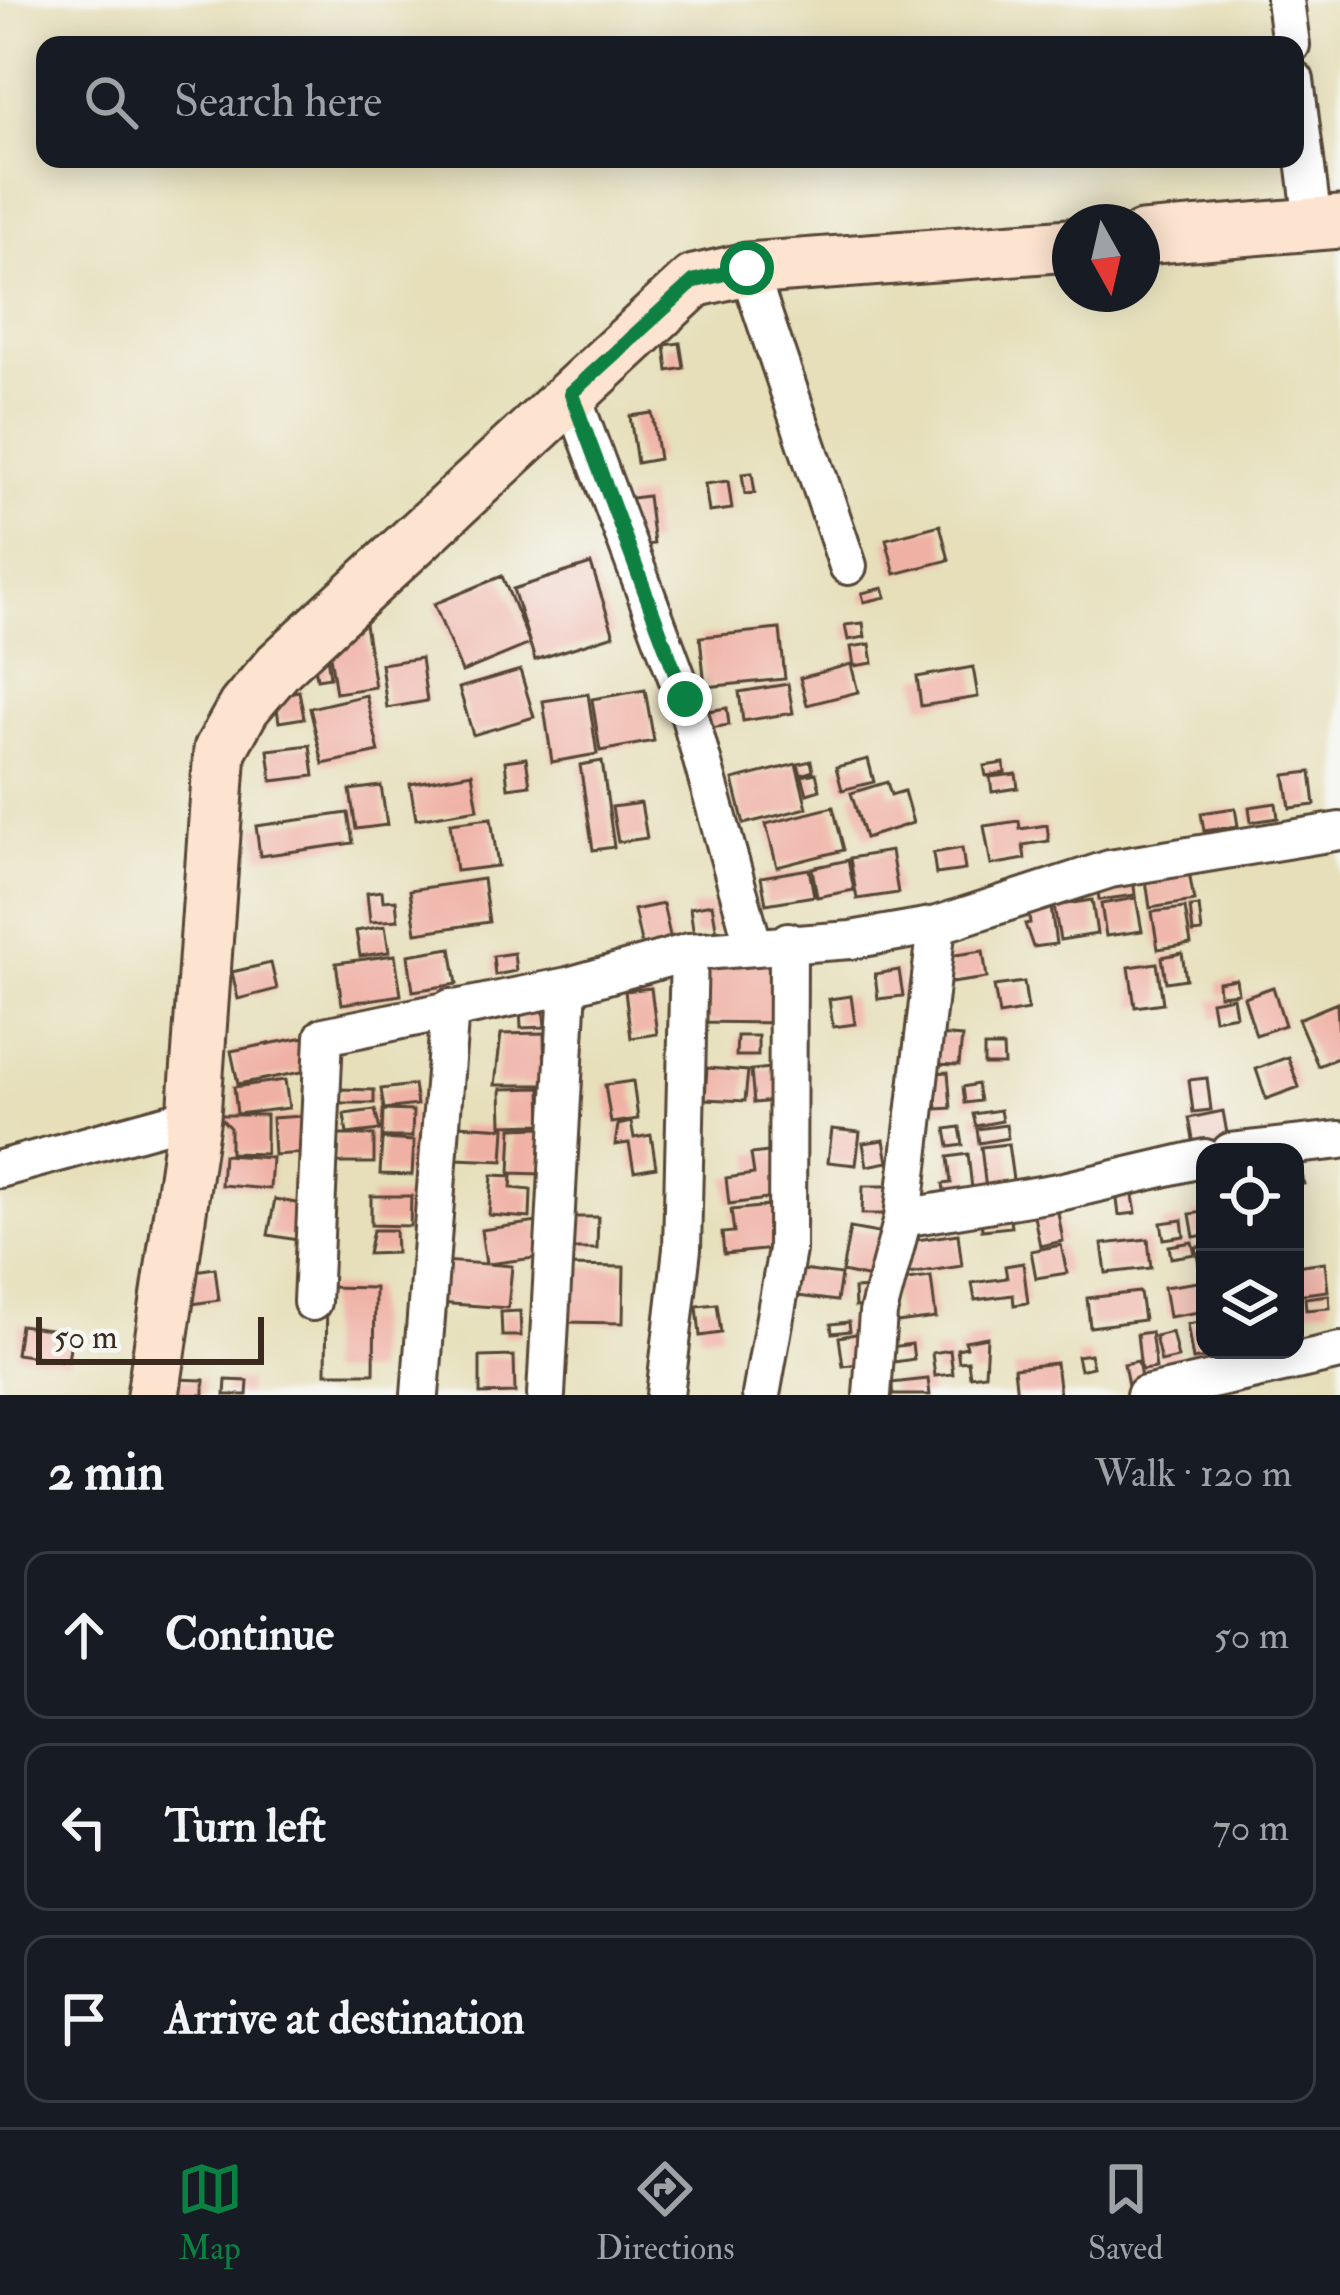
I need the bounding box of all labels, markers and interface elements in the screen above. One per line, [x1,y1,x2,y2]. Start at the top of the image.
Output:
search box [36,36,1304,168]
icon: search [78,69,144,135]
text: Search here [174,74,382,130]
north arrow [1052,204,1160,312]
route start [720,241,774,295]
route end [658,672,712,726]
map controls [1196,1143,1304,1359]
button: locate [1196,1143,1304,1251]
button: layers [1196,1251,1304,1359]
scale bar [36,1311,264,1364]
text: 50 m [54,1317,118,1358]
text: 2 min [48,1441,164,1505]
text: Walk · 120 m [1095,1449,1292,1498]
icon: ahead [51,1602,117,1668]
text: Continue [165,1607,334,1663]
text: 50 m [1214,1611,1289,1660]
icon: left [51,1794,117,1860]
text: Turn left [165,1799,326,1855]
text: 70 m [1213,1803,1289,1852]
icon: arrive [51,1986,117,2052]
text: Arrive at destination [165,1991,525,2047]
tab: Map [177,2156,243,2269]
tab: Directions [596,2156,735,2269]
tab: Saved [1088,2156,1163,2269]

